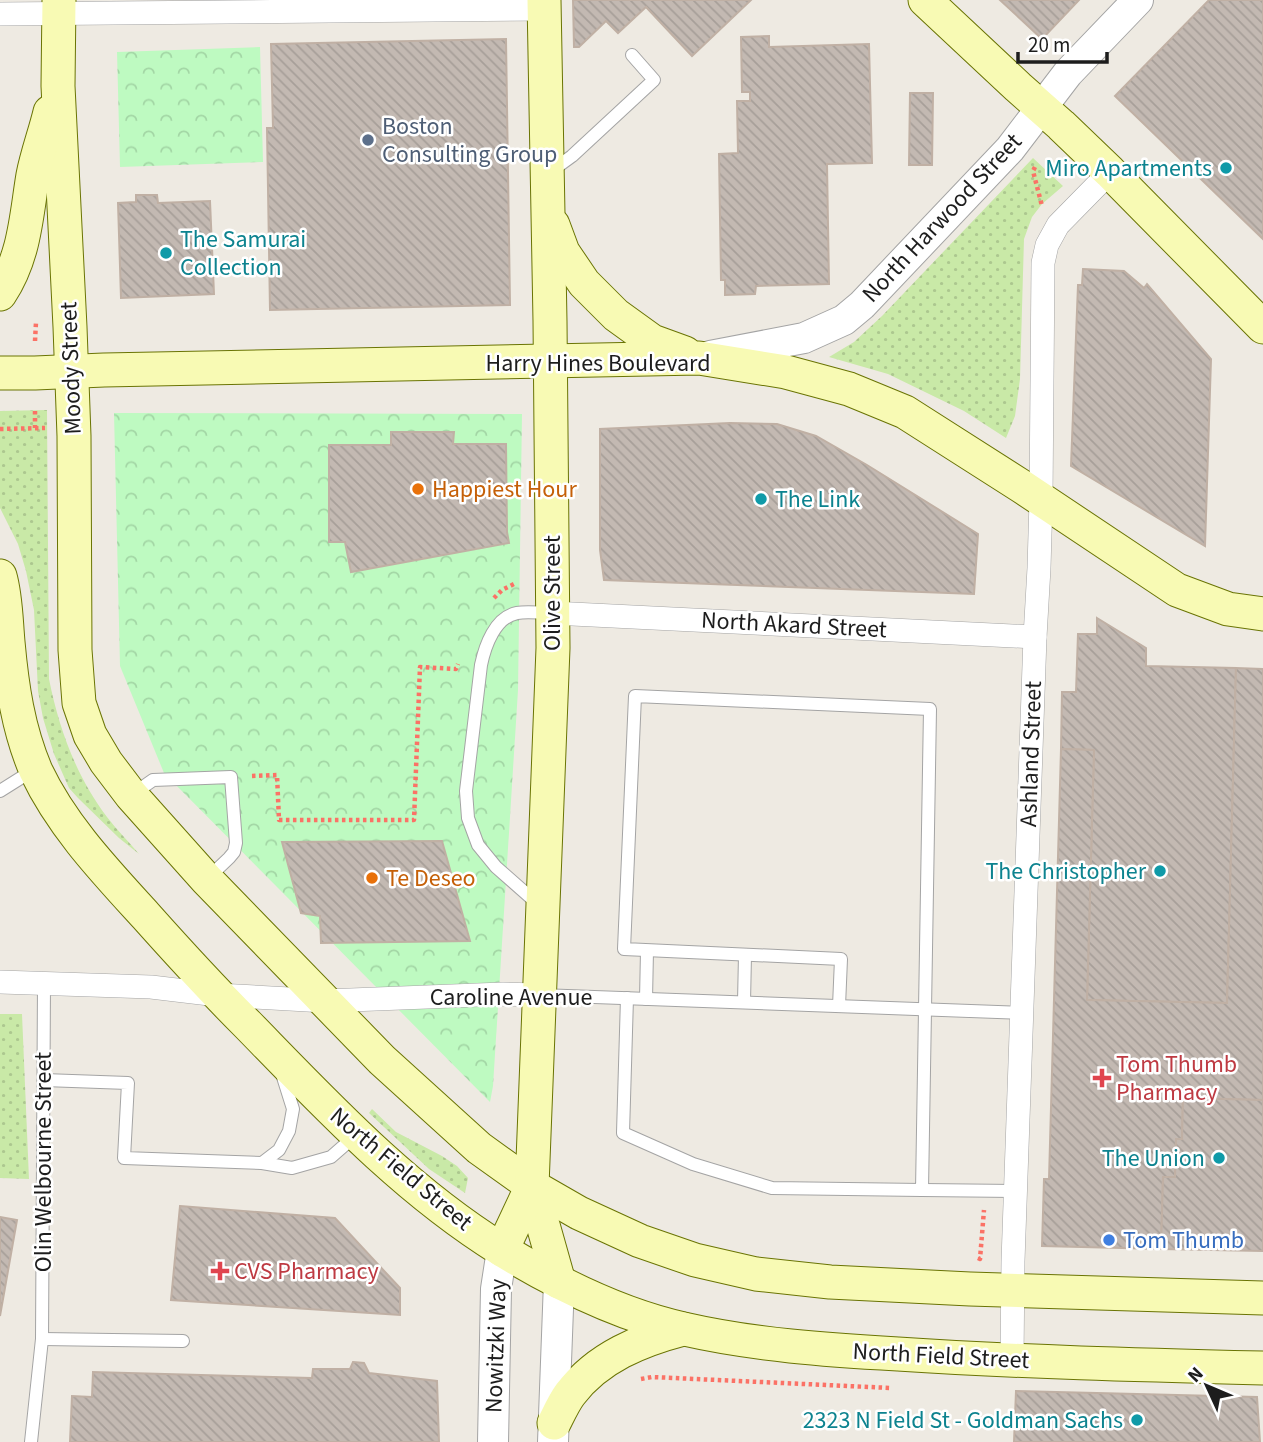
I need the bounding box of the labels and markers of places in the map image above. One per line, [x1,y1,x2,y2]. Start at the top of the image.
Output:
place label: Boston Consulting Group [382,109,557,172]
marker: Boston Consulting Group [360,132,376,148]
place label: Miro Apartments [1045,151,1212,186]
marker: Miro Apartments [1218,160,1234,176]
place label: The Samurai Collection [180,222,306,285]
marker: The Samurai Collection [158,245,174,261]
place label: Happiest Hour [432,472,577,507]
marker: Happiest Hour [410,481,426,497]
place label: The Link [775,482,860,517]
marker: The Link [753,491,769,507]
place label: The Christopher [985,854,1147,889]
place label: Te Deseo [386,861,476,896]
marker: The Christopher [1152,863,1168,879]
marker: Te Deseo [364,870,380,886]
place label: Tom Thumb Pharmacy [1116,1047,1237,1110]
marker: Tom Thumb Pharmacy [1094,1070,1110,1086]
place label: The Union [1102,1141,1205,1176]
marker: The Union [1211,1150,1227,1166]
place label: Tom Thumb [1123,1223,1244,1258]
marker: Tom Thumb [1101,1232,1117,1248]
place label: CVS Pharmacy [234,1254,379,1289]
marker: CVS Pharmacy [212,1263,228,1279]
place label: 2323 N Field St - Goldman Sachs [803,1403,1123,1438]
marker: 2323 N Field St - Goldman Sachs [1129,1412,1145,1428]

